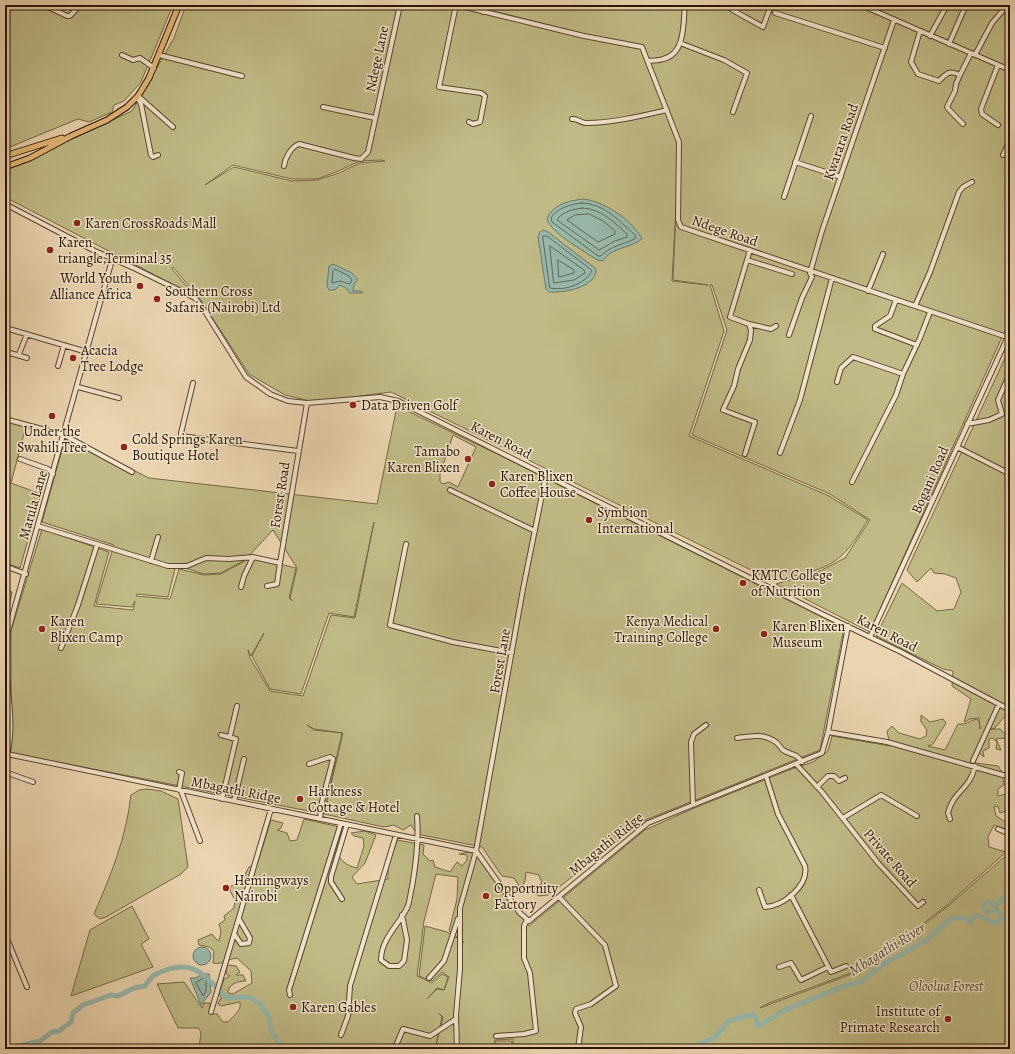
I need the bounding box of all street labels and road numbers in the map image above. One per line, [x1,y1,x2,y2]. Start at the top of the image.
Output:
street label: Ndege Lane [361,24,393,94]
street label: Kwarara Road [819,101,863,183]
street label: Ndege Road [689,211,761,251]
street label: Karen Road [467,416,535,464]
street label: Bogani Road [907,443,954,517]
street label: Forest Road [265,460,295,530]
street label: Marula Lane [14,468,52,542]
street label: Karen Road [853,609,921,657]
street label: Forest Lane [485,627,515,695]
street label: Mbagathi Ridge [190,772,282,808]
street label: Mbagathi Ridge [565,808,647,880]
street label: Private Road [859,825,921,892]

